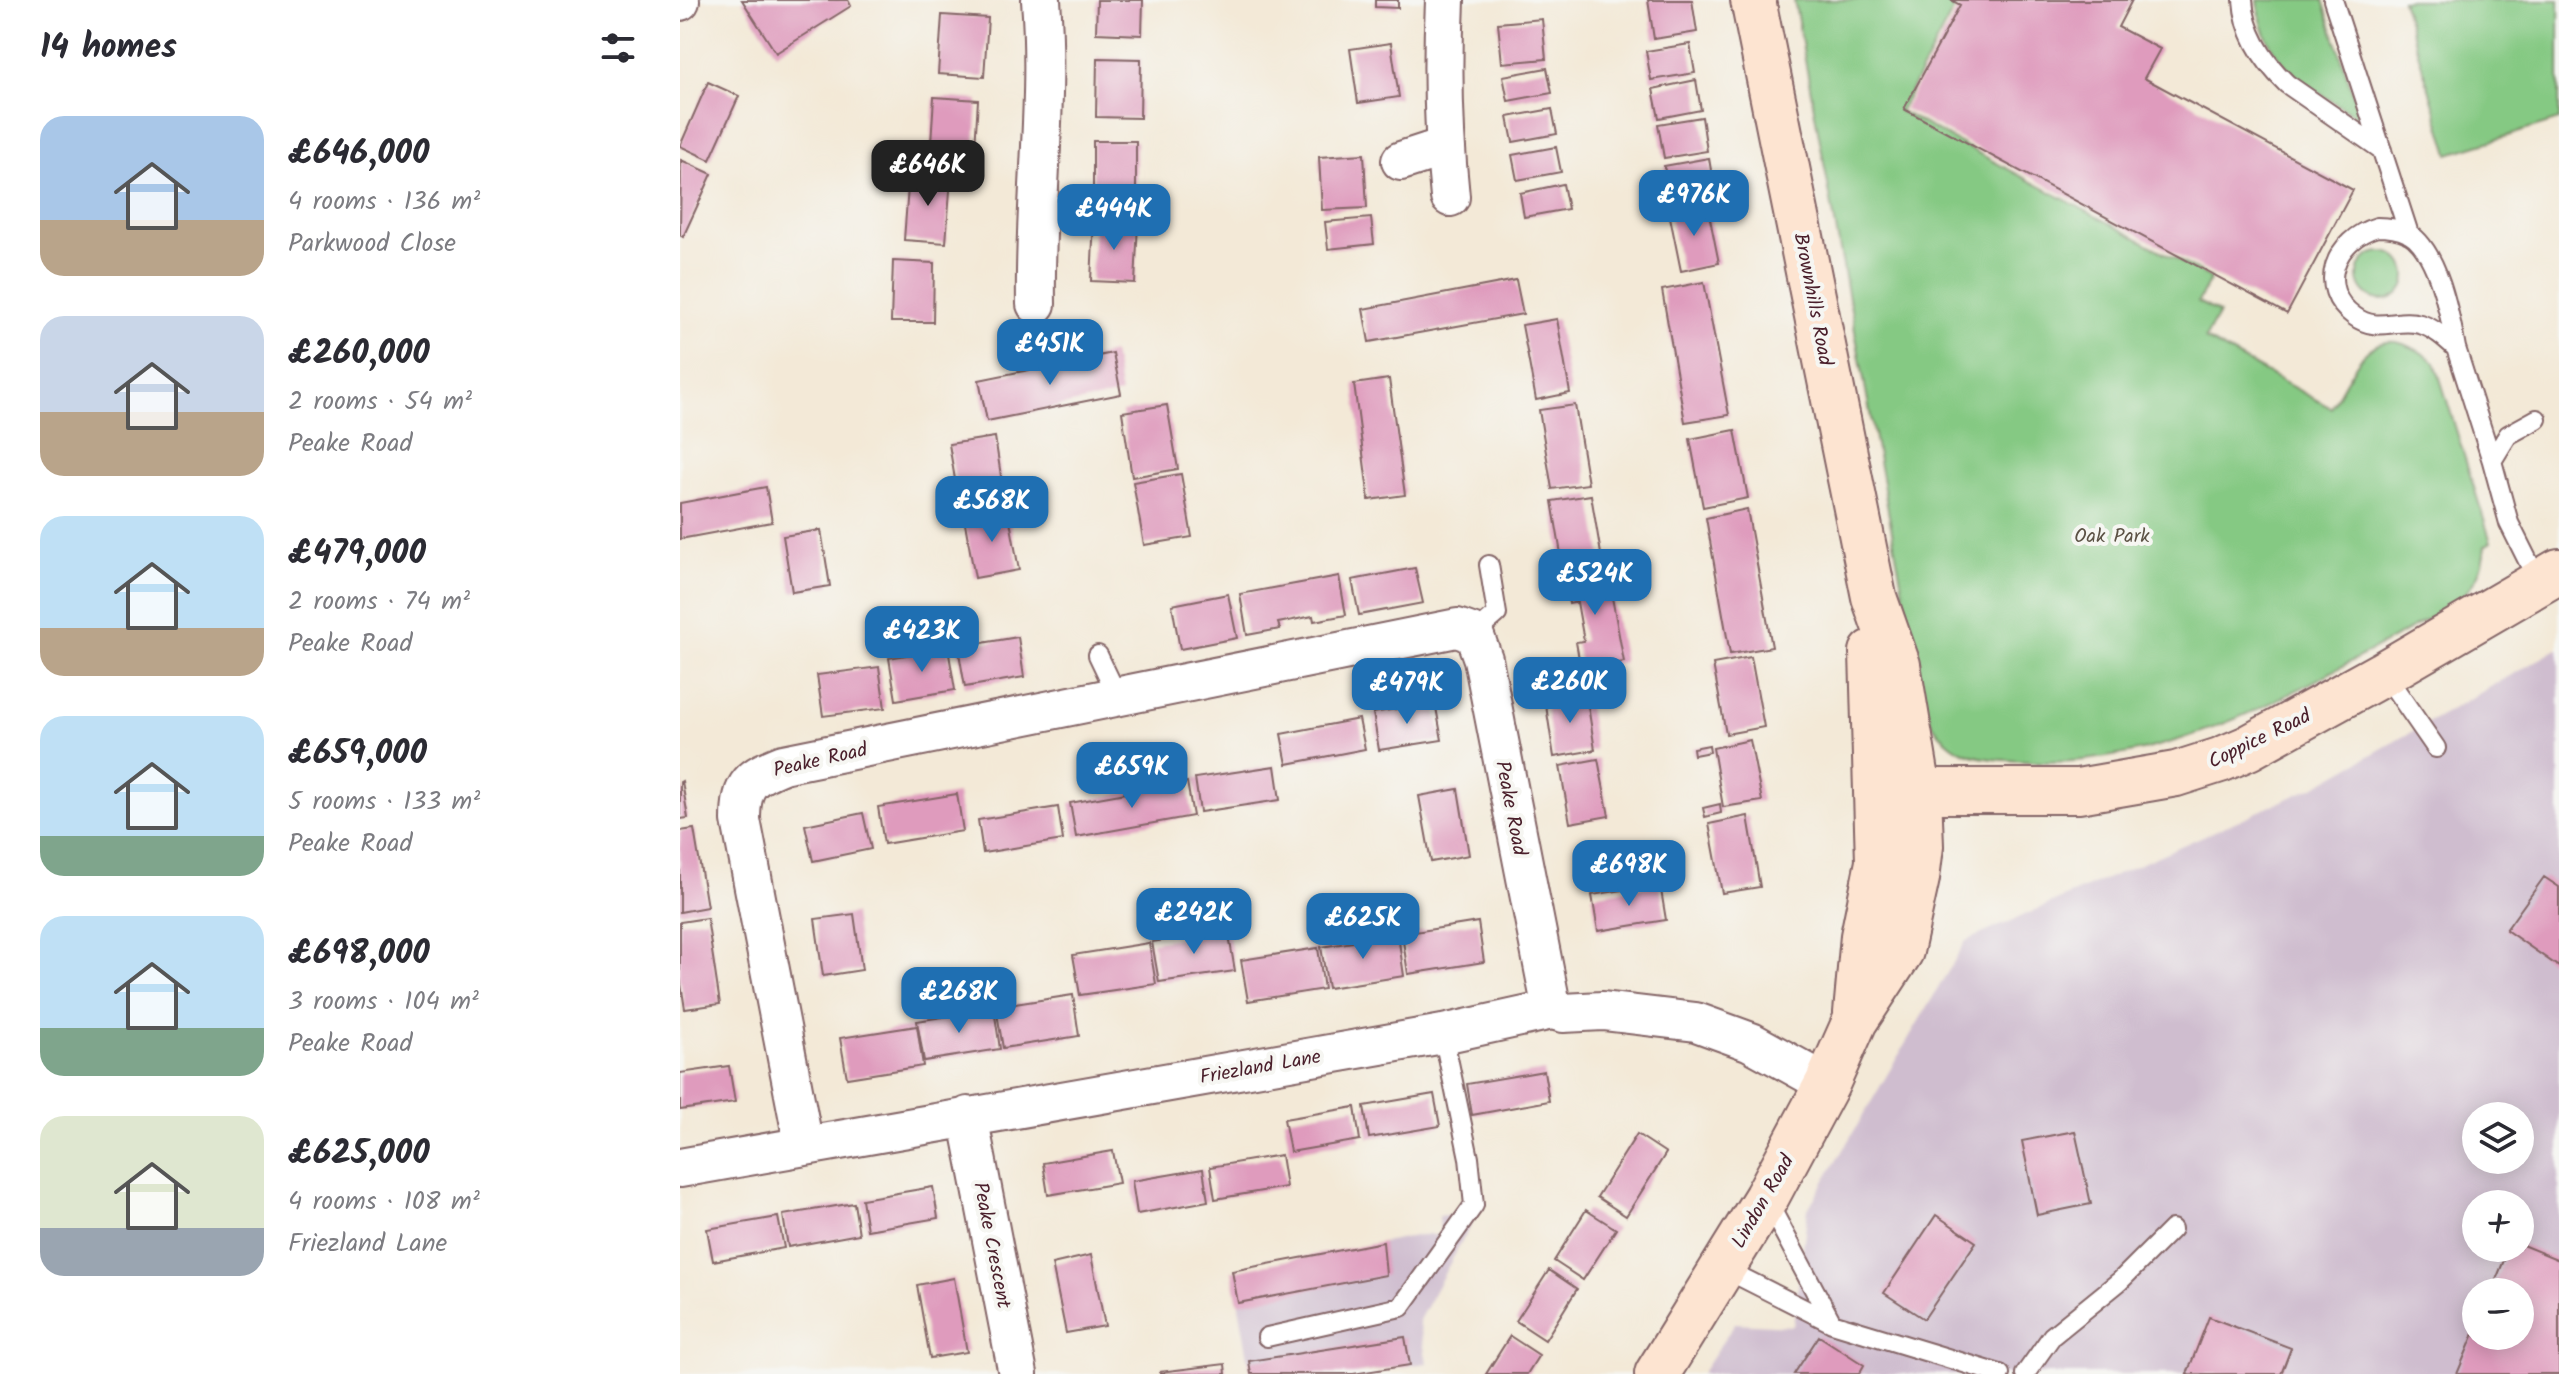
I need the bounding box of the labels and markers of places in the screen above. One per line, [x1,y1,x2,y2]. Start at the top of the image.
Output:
pin: £646K [872,140,984,208]
pin: £976K [1638,170,1750,238]
pin: £444K [1058,184,1170,252]
pin: £451K [994,319,1106,387]
pin: £568K [936,476,1048,544]
pin: £524K [1539,549,1651,617]
pin: £423K [866,606,978,674]
pin: £260K [1514,657,1626,725]
pin: £479K [1351,658,1463,726]
pin: £659K [1076,742,1188,810]
pin: £698K [1573,840,1685,908]
pin: £242K [1138,888,1250,956]
pin: £625K [1307,893,1419,961]
pin: £268K [903,967,1015,1035]

